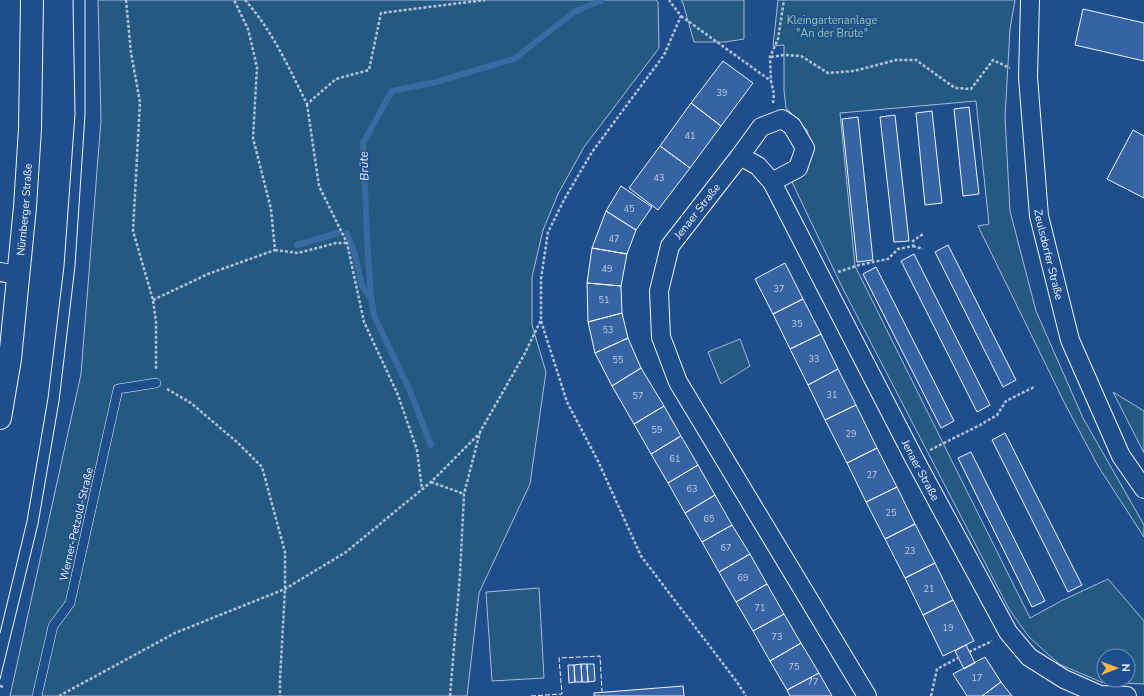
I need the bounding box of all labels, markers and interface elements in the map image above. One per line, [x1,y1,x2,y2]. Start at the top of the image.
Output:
park label: Kleingartenanlage "An der Brüte" [787,13,877,41]
house number: 39 [717,87,727,99]
house number: 41 [685,130,695,142]
water label: Brüte [355,150,373,181]
street label: Nürnberger Straße [13,163,36,256]
house number: 43 [654,172,664,184]
street label: Jenaer Straße [670,180,724,243]
house number: 45 [624,203,634,215]
street label: Zeulsdorfer Straße [1030,209,1067,301]
house number: 47 [609,233,619,245]
house number: 49 [602,263,612,275]
house number: 37 [774,283,784,295]
house number: 51 [599,294,609,306]
house number: 35 [792,318,802,330]
house number: 53 [603,324,613,336]
house number: 33 [809,353,819,365]
house number: 55 [613,354,623,366]
house number: 31 [827,389,837,401]
house number: 57 [633,390,643,402]
house number: 59 [652,424,662,436]
house number: 29 [846,428,856,440]
street label: Jenaer Straße [897,436,943,504]
house number: 61 [670,453,680,465]
street label: Werner-Petzold-Straße [56,466,97,582]
house number: 27 [867,469,877,481]
house number: 63 [687,483,697,495]
house number: 25 [886,507,896,519]
house number: 65 [704,513,714,525]
house number: 67 [721,542,731,554]
house number: 23 [905,545,915,557]
house number: 69 [738,572,748,584]
house number: 21 [924,583,934,595]
house number: 71 [755,602,765,614]
house number: 19 [943,622,953,634]
house number: 73 [772,631,782,643]
north arrow [1096,648,1136,688]
house number: 75 [789,661,799,673]
text: N [1118,664,1133,672]
house number: 17 [972,672,982,684]
house number: 77 [808,676,818,688]

